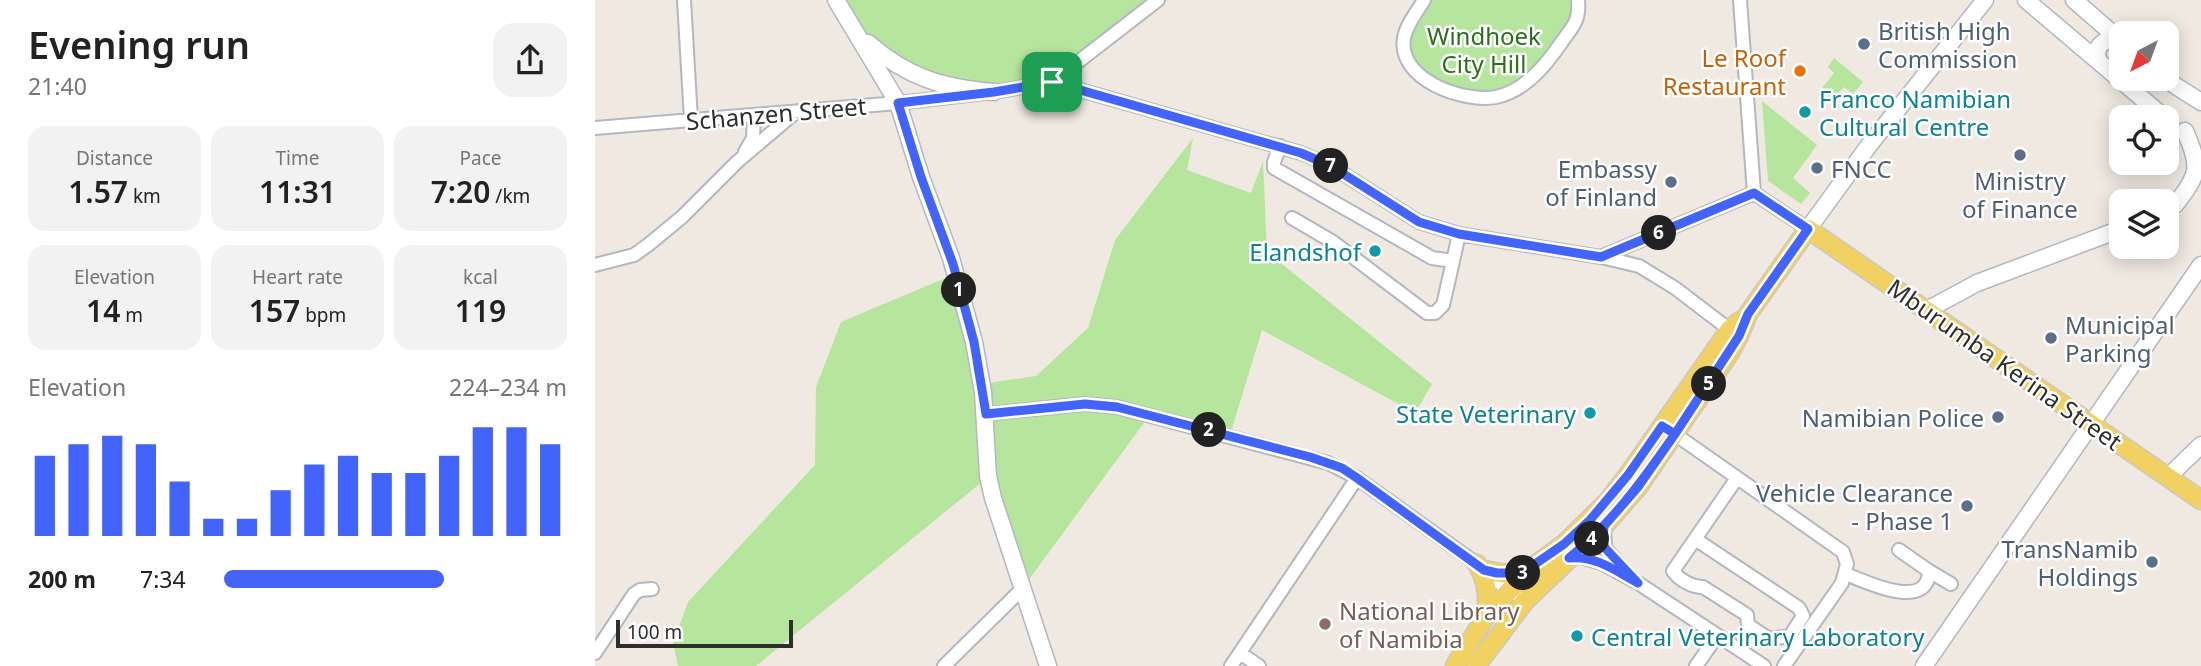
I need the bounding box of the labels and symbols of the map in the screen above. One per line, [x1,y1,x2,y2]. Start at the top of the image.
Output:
place label: British High Commission [1878,14,2017,75]
park label: Windhoek City Hill [1427,19,1541,80]
north arrow [2109,21,2179,91]
marker: British High Commission [1856,36,1872,52]
place label: Le Roof Restaurant [1663,41,1788,102]
pin [1022,52,1082,112]
marker: Le Roof Restaurant [1792,63,1808,79]
place label: Franco Namibian Cultural Centre [1819,82,2011,143]
street label: Schanzen Street [685,89,868,137]
marker: Franco Namibian Cultural Centre [1797,104,1813,120]
marker: Ministry of Finance [2012,147,2028,163]
pin: 7 [1313,148,1349,184]
place label: Embassy of Finland [1545,152,1658,213]
place label: FNCC [1831,152,1892,185]
marker: FNCC [1809,160,1825,176]
place label: Ministry of Finance [1962,164,2078,225]
marker: Embassy of Finland [1663,174,1679,190]
pin: 6 [1641,216,1677,250]
place label: Elandshof [1249,235,1363,268]
marker: Elandshof [1367,243,1383,259]
street label: Mburumba Kerina Street [1881,270,2129,458]
pin: 1 [941,272,977,308]
place label: Municipal Parking [2065,308,2175,369]
marker: Municipal Parking [2043,330,2059,346]
pin: 5 [1691,366,1727,402]
place label: State Veterinary [1396,397,1577,430]
place label: Namibian Police [1802,401,1984,434]
marker: State Veterinary [1582,405,1598,421]
marker: Namibian Police [1990,409,2006,425]
pin: 2 [1191,412,1227,448]
place label: Vehicle Clearance - Phase 1 [1756,476,1953,537]
marker: Vehicle Clearance - Phase 1 [1959,498,1975,514]
pin: 4 [1574,522,1609,556]
place label: TransNamib Holdings [2002,532,2138,593]
marker: TransNamib Holdings [2144,554,2160,570]
pin: 3 [1506,556,1541,590]
place label: National Library of Namibia [1339,594,1520,655]
marker: National Library of Namibia [1317,616,1333,632]
scale bar [616,617,793,649]
place label: Central Veterinary Laboratory [1591,620,1925,653]
marker: Central Veterinary Laboratory [1569,628,1585,644]

